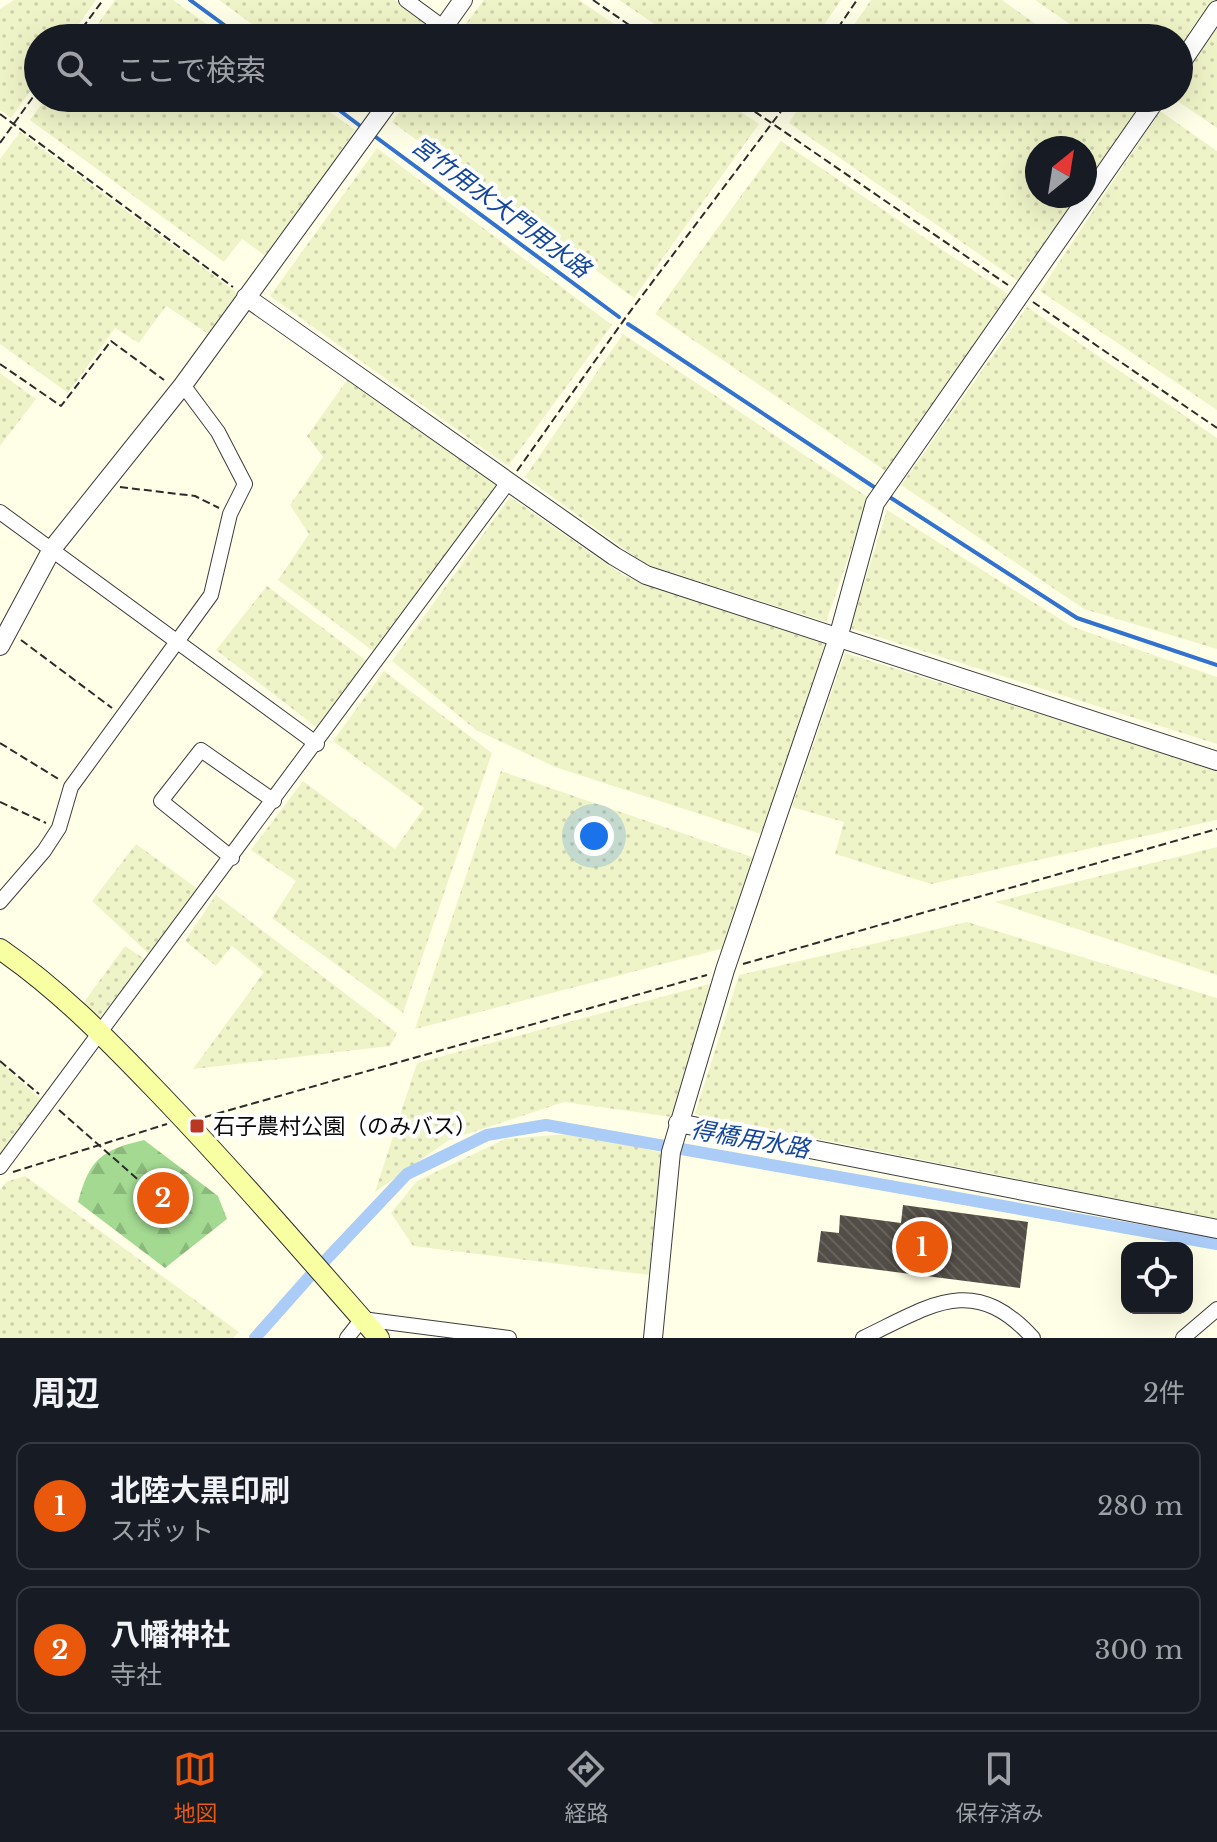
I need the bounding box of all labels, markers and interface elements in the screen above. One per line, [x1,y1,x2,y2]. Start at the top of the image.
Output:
search box [24,24,1193,112]
icon: search [52,46,96,90]
text: ここで検索 [116,52,266,89]
water label: 宮竹用水大門用水路 [406,130,598,285]
north arrow [1025,136,1097,208]
your location [574,816,614,856]
place label: 石子農村公園（のみバス） [213,1113,477,1140]
water label: 得橋用水路 [688,1114,814,1164]
marker: 石子農村公園（のみバス） [188,1117,206,1135]
pin: 2 [137,1168,189,1228]
pin: 1 [896,1217,948,1277]
map controls [1121,1242,1193,1314]
button: locate [1121,1242,1193,1314]
text: 周辺 [32,1372,100,1414]
text: 2件 [1143,1377,1185,1409]
text: 北陸大黒印刷 [110,1472,290,1509]
text: 1 [54,1490,66,1522]
text: 280 m [1097,1490,1183,1522]
text: スポット [110,1515,214,1547]
text: 八幡神社 [110,1616,230,1653]
text: 2 [52,1634,68,1666]
text: 300 m [1094,1634,1183,1666]
text: 寺社 [110,1659,162,1691]
tab: 地図 [173,1747,218,1827]
tab: 経路 [564,1747,609,1827]
tab: 保存済み [955,1747,1044,1827]

